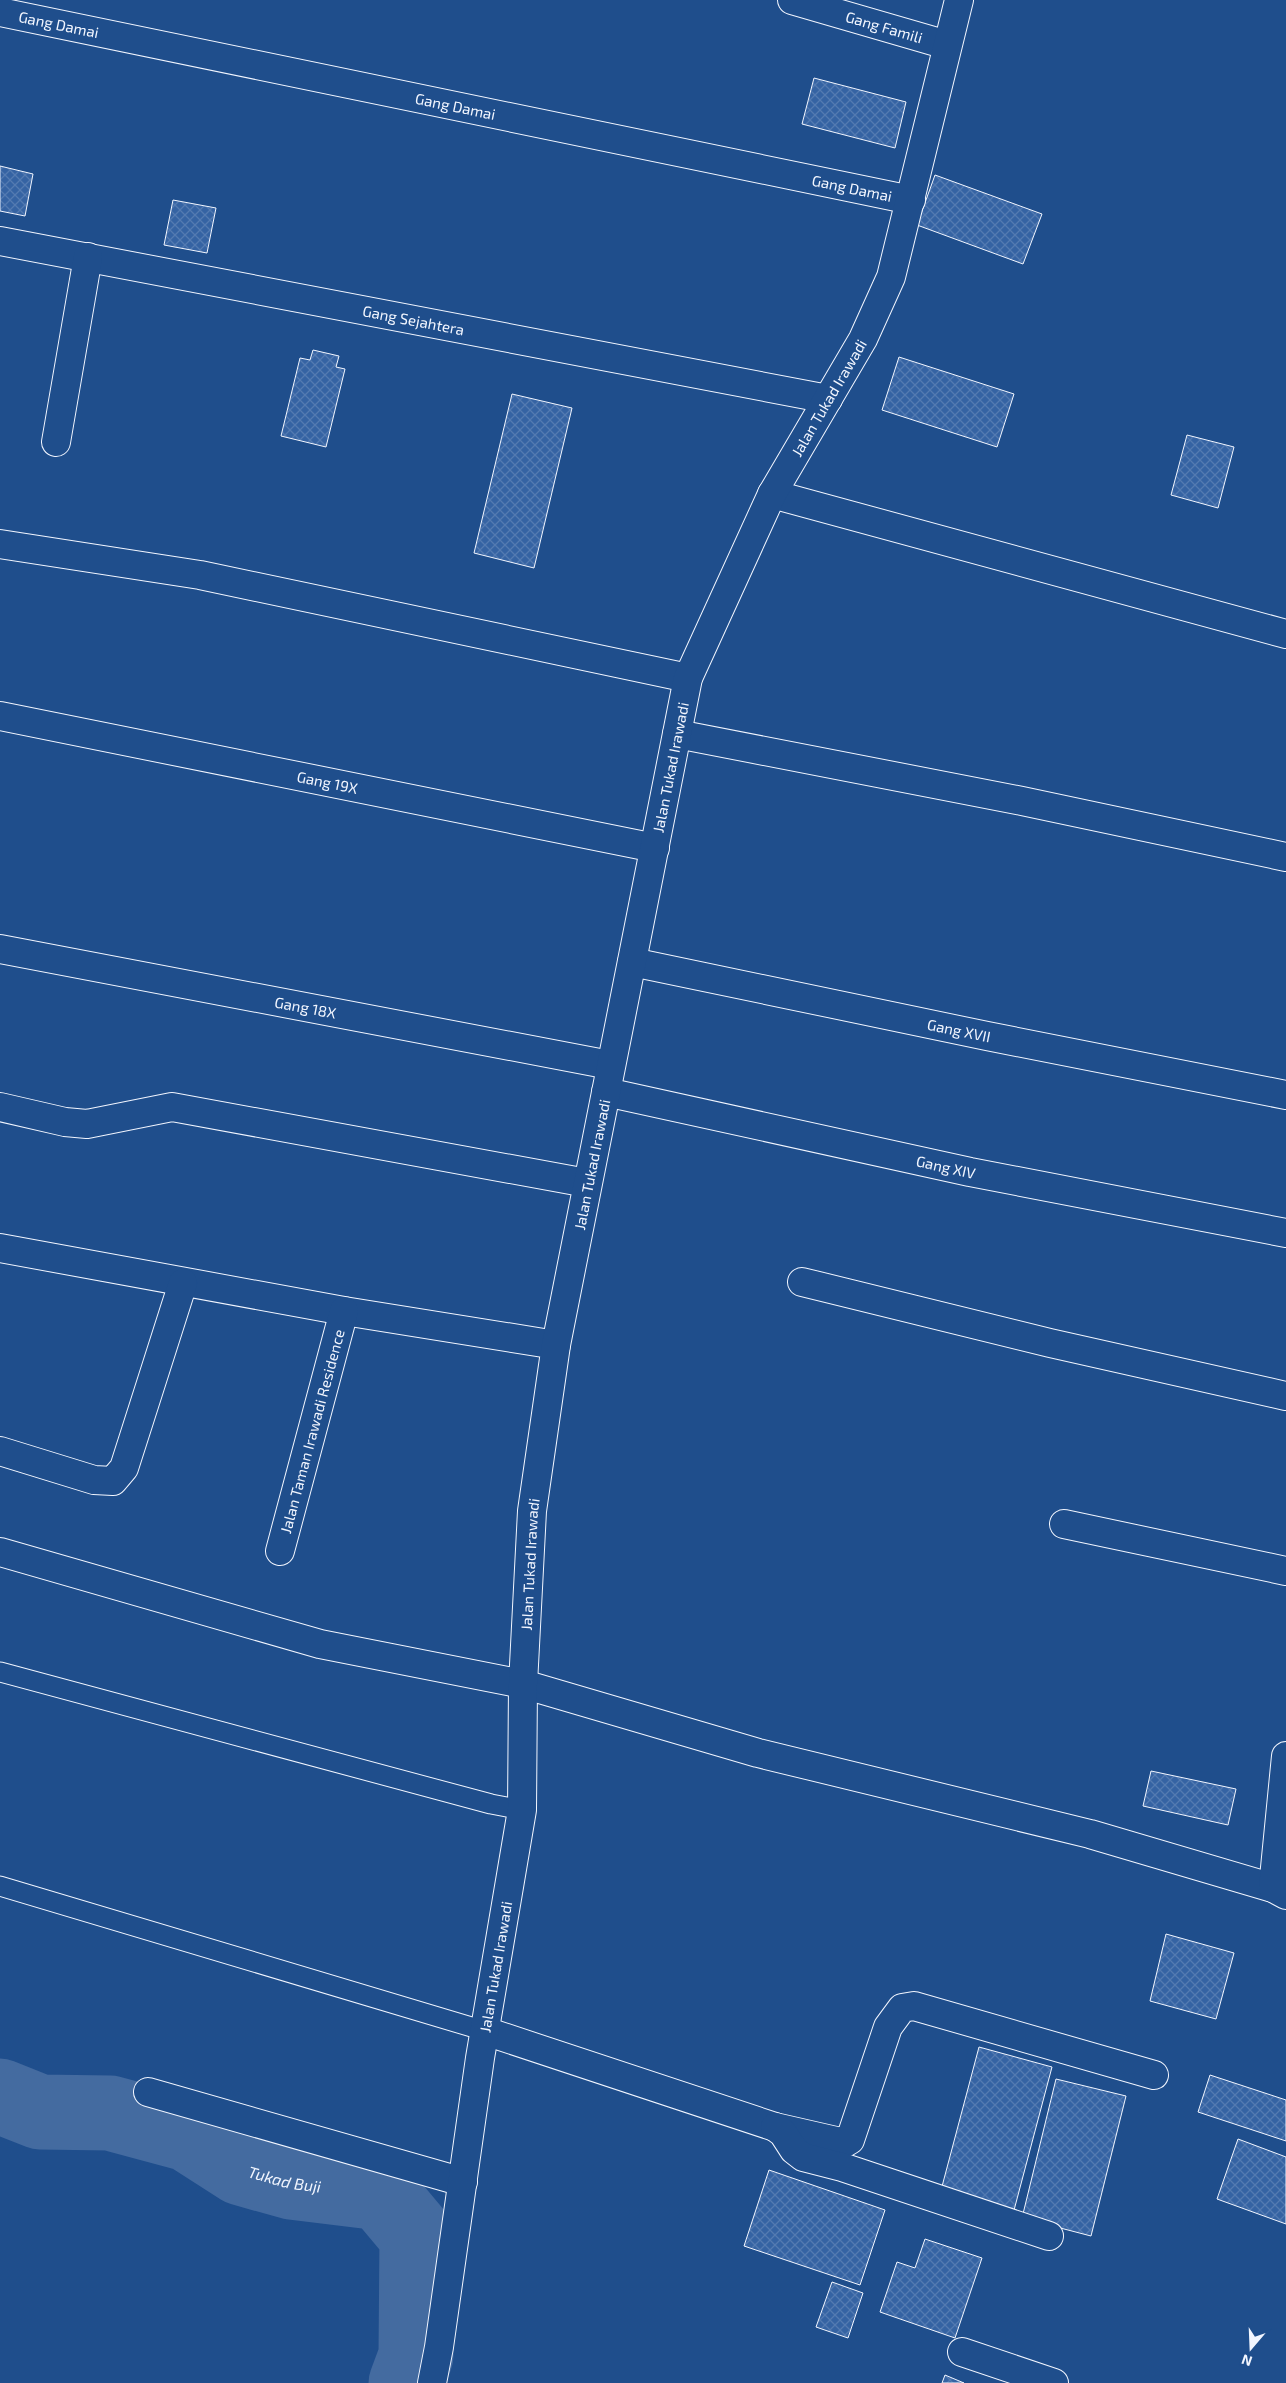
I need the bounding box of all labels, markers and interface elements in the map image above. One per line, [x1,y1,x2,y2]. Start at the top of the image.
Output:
street label: Gang Damai [17,7,100,41]
street label: Gang Famili [844,7,925,46]
street label: Gang Damai [414,89,497,123]
street label: Gang Damai [810,171,894,205]
street label: Gang Sejahtera [361,301,466,338]
street label: Jalan Tukad Irawadi [787,336,870,459]
street label: Jalan Tukad Irawadi [649,700,692,834]
street label: Gang 19X [295,767,360,797]
street label: Gang 18X [273,992,338,1022]
street label: Gang XVII [926,1015,992,1046]
street label: Jalan Tukad Irawadi [570,1098,613,1231]
street label: Gang XIV [914,1151,977,1182]
street label: Jalan Taman Irawadi Residence [276,1327,348,1535]
street label: Jalan Tukad Irawadi [517,1497,543,1631]
street label: Jalan Tukad Irawadi [475,1900,515,2034]
water label: Tukad Buji [246,2161,322,2196]
north arrow [1226,2323,1276,2373]
text: N [1239,2351,1254,2370]

